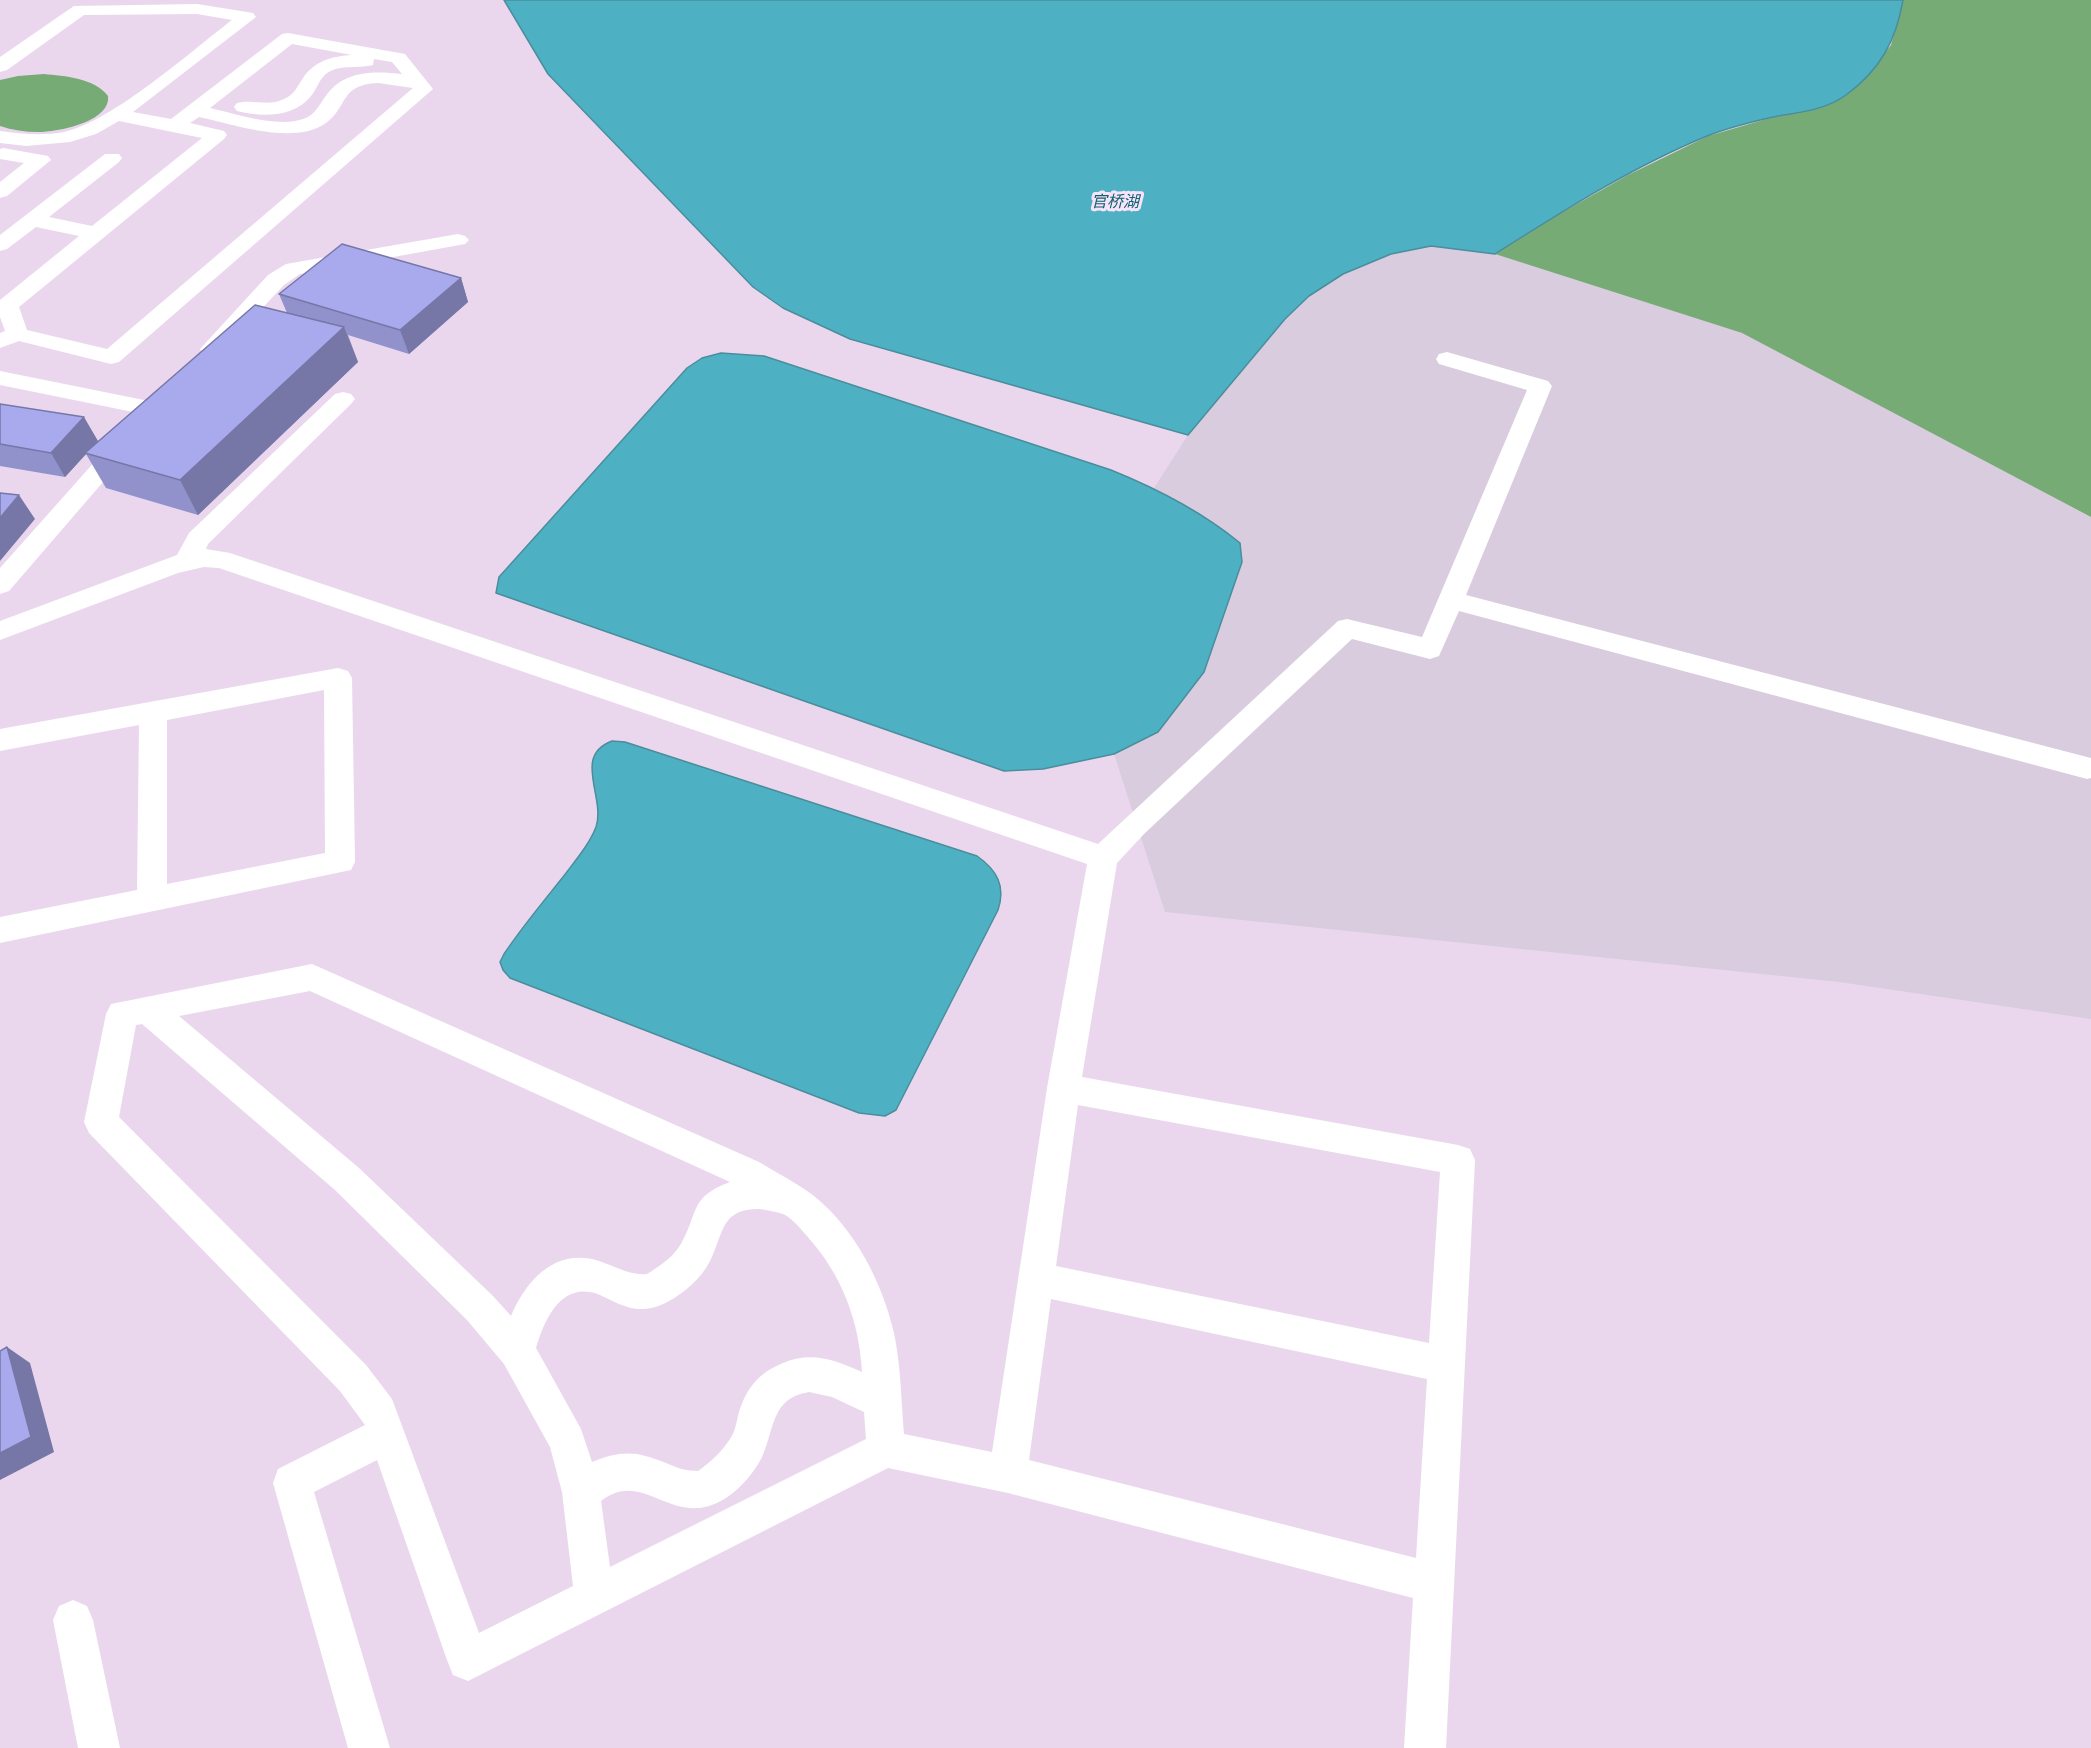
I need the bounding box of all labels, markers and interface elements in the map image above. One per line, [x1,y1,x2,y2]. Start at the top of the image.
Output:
water label: 官桥湖 [1091,193,1139,213]

